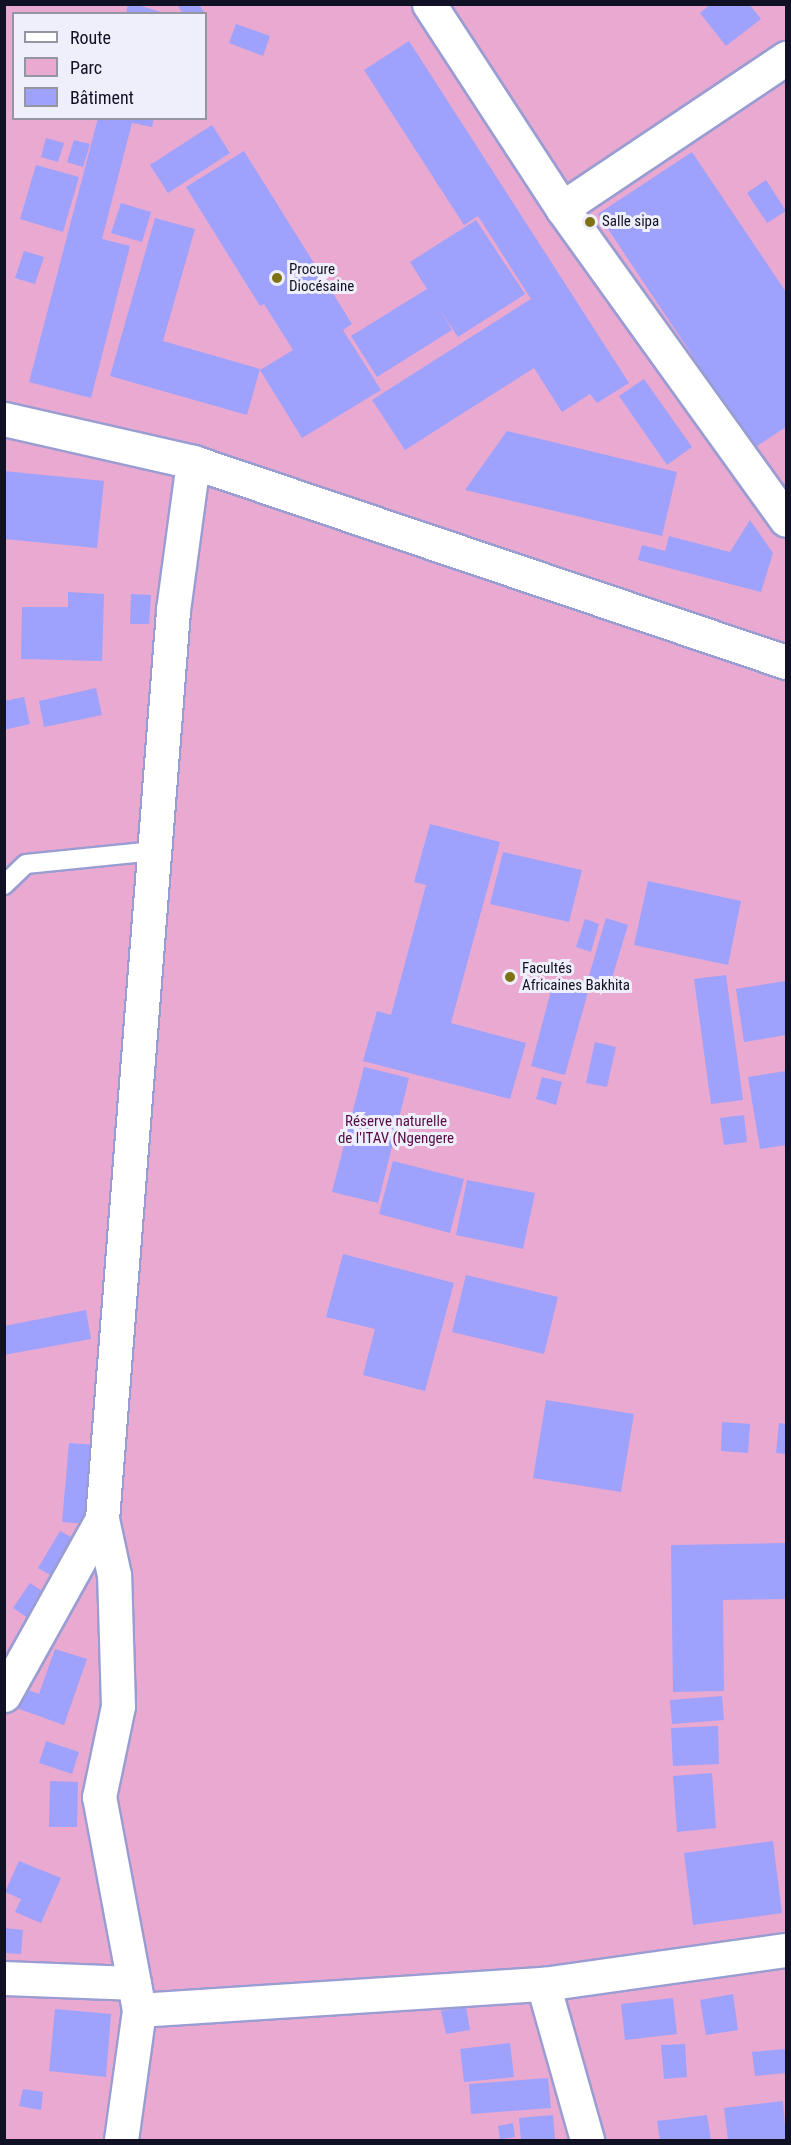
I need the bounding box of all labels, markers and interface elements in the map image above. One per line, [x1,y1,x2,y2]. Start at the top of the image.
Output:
legend [12,12,207,120]
text: Route [70,27,111,48]
text: Parc [70,57,102,78]
text: Bâtiment [70,87,134,108]
place label: Salle sipa [602,213,659,231]
marker: Salle sipa [583,215,597,229]
place label: Procure Diocésaine [289,260,354,295]
marker: Procure Diocésaine [270,271,284,285]
place label: Facultés Africaines Bakhita [522,959,630,994]
marker: Facultés Africaines Bakhita [503,970,517,984]
park label: Réserve naturelle de l'ITAV (Ngengere [338,1112,454,1147]

